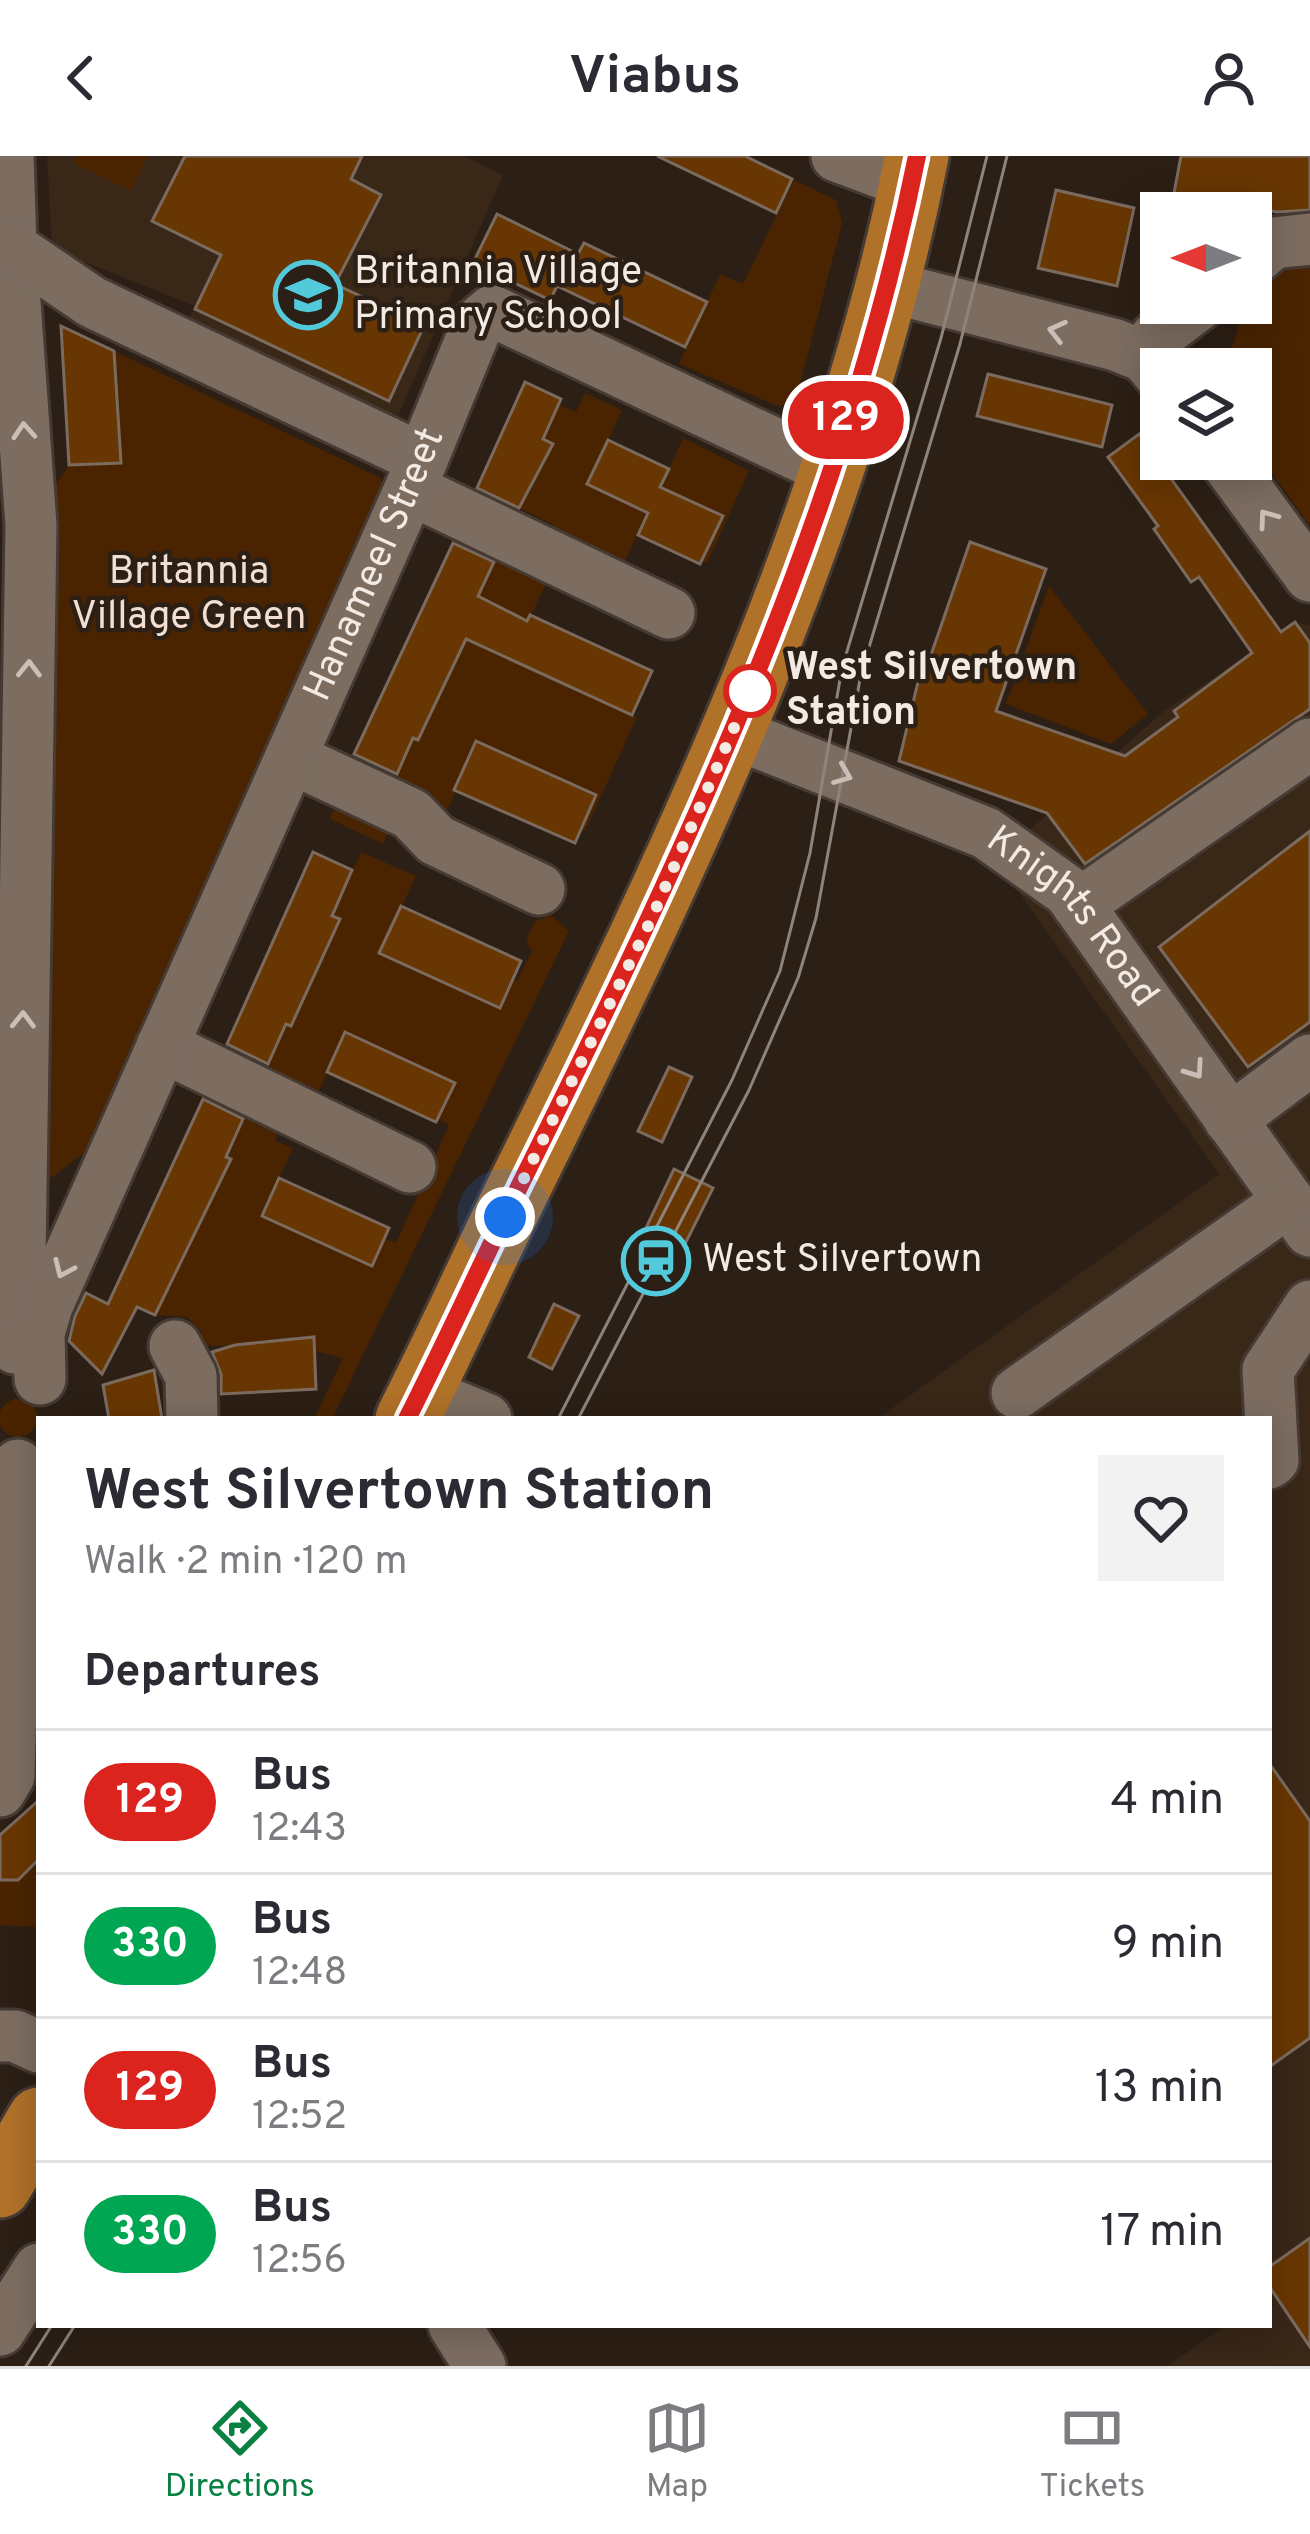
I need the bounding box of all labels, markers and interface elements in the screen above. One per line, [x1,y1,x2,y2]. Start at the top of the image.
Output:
text: Viabus [569,44,741,113]
icon: back [48,45,114,111]
icon: person [1196,45,1262,111]
north arrow [1140,192,1272,324]
map controls [1140,192,1272,480]
place label: Britannia Village Primary School [354,249,642,343]
school or university icon: Britannia Village Primary School [273,260,343,330]
one-way arrow [1047,320,1067,345]
button: layers [1140,348,1272,480]
line badge: 129 [777,381,915,459]
text: 129 [812,393,880,446]
one-way arrow [12,421,38,440]
street label: Hanameel Street [294,421,457,709]
one-way arrow [1259,510,1281,531]
park label: Britannia Village Green [72,549,306,643]
place label: West Silvertown Station [786,645,1077,739]
one-way arrow [15,659,41,678]
marker: West Silvertown Station [725,666,775,716]
one-way arrow [831,761,852,785]
street label: Knights Road [976,816,1168,1018]
one-way arrow [10,1010,36,1028]
one-way arrow [1181,1057,1203,1079]
your location [475,1187,535,1247]
station icon: West Silvertown [621,1226,691,1296]
place label: West Silvertown [702,1237,982,1286]
one-way arrow [54,1256,78,1278]
button: heart [1098,1455,1224,1581]
text: West Silvertown Station [84,1458,714,1530]
text: Walk · 2 min · 120 m [84,1539,407,1588]
text: Departures [84,1645,320,1702]
text: Bus [252,1749,332,1806]
text: 4 min [1111,1773,1224,1830]
text: 129 [116,1775,184,1828]
text: 12:43 [252,1806,347,1855]
text: Bus [252,1893,332,1950]
text: 9 min [1112,1917,1224,1974]
text: 330 [111,1919,189,1972]
text: 12:48 [252,1950,347,1999]
text: Bus [252,2037,332,2094]
text: 13 min [1095,2061,1224,2118]
text: 129 [116,2063,184,2116]
text: 12:52 [252,2094,347,2143]
text: Bus [252,2181,332,2238]
text: 17 min [1100,2205,1224,2262]
text: 330 [111,2207,189,2260]
text: 12:56 [252,2238,347,2287]
tab: Directions [165,2395,315,2509]
tab: Map [644,2395,710,2509]
tab: Tickets [1040,2395,1145,2509]

